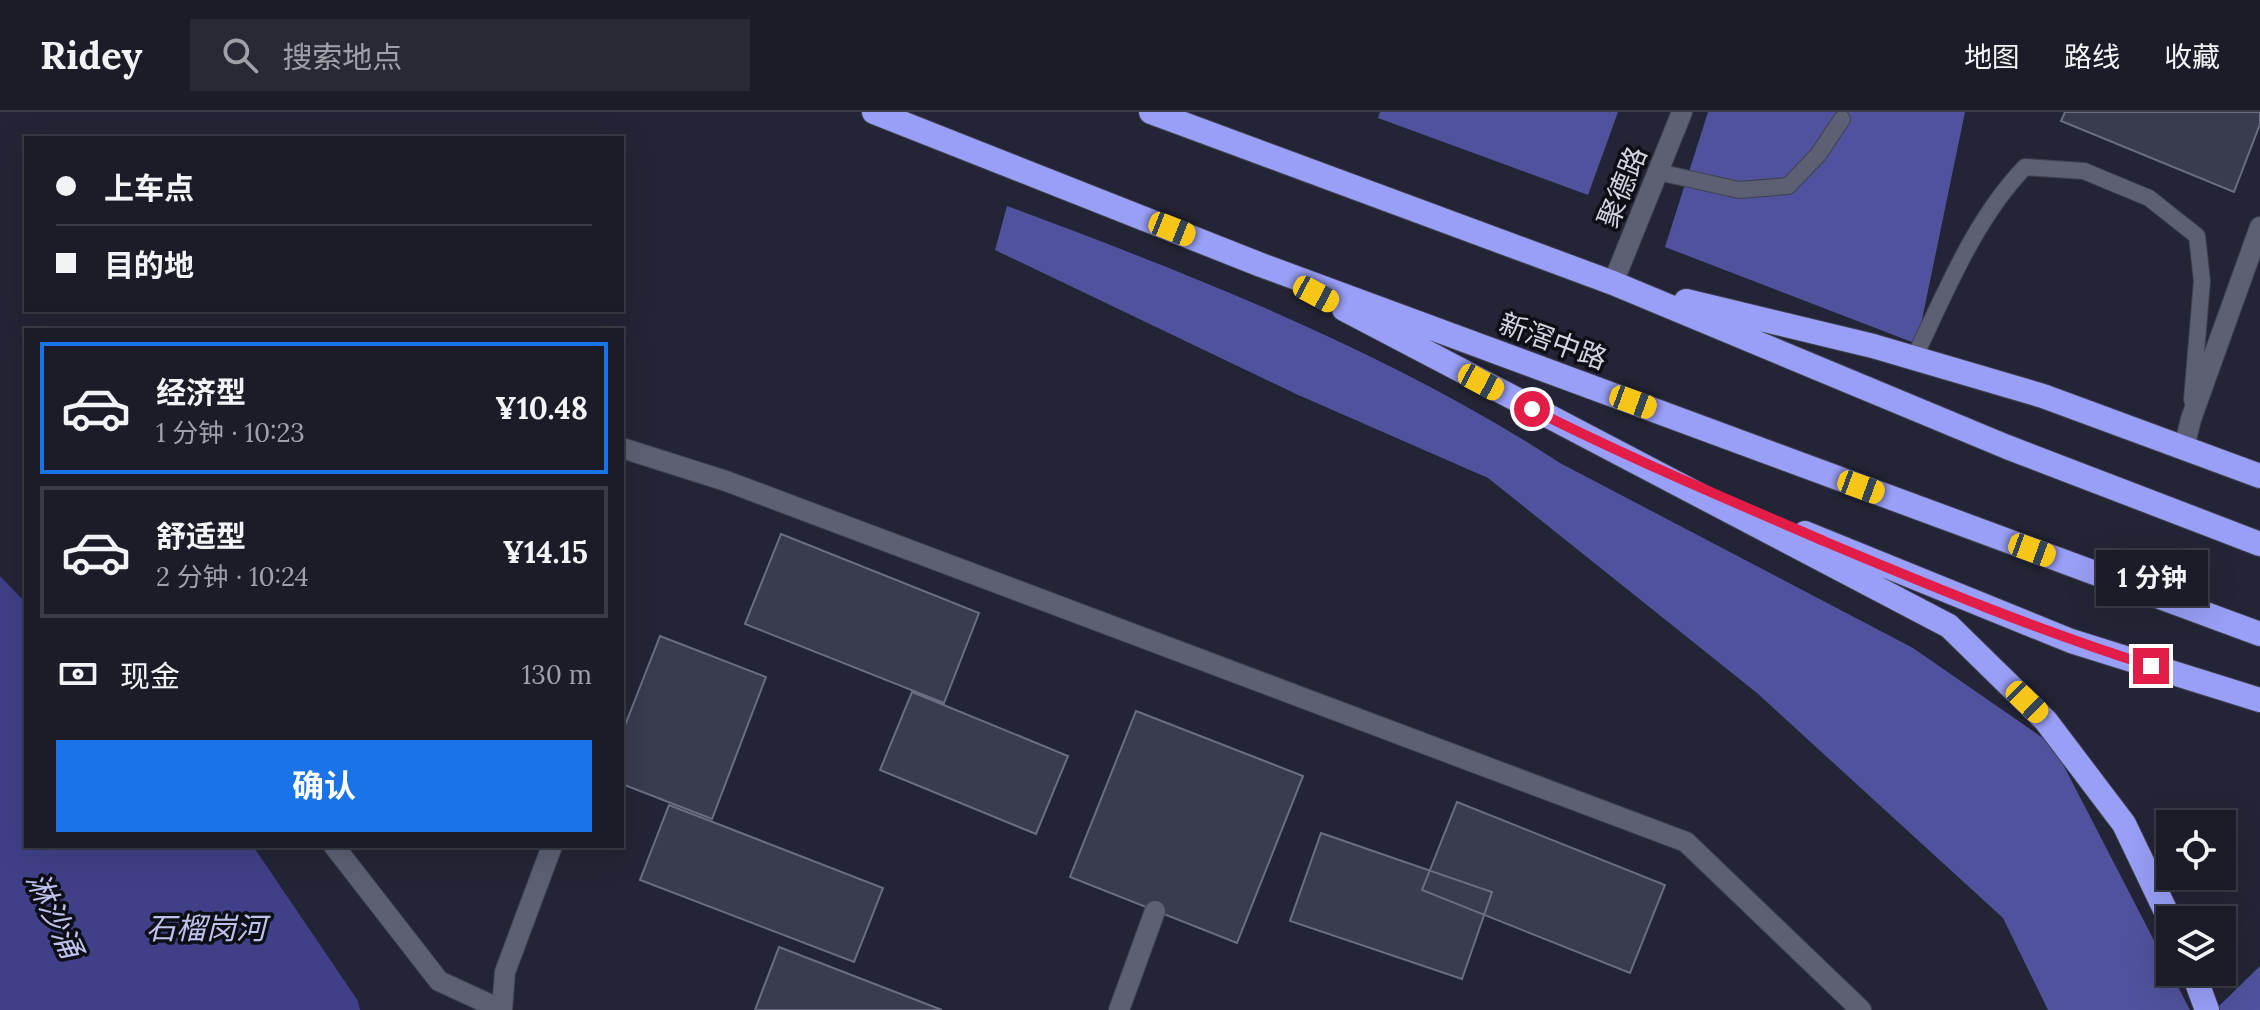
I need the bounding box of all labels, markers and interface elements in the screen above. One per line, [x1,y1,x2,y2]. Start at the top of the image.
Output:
search box [190,19,750,91]
text: Ridey [40,31,142,79]
icon: search [218,33,262,77]
text: 搜索地点 [282,38,402,76]
text: 地图 [1964,39,2020,75]
text: 路线 [2064,39,2120,75]
text: 收藏 [2164,39,2220,75]
street label: 聚德路 [1590,141,1654,233]
text: 上车点 [104,169,194,207]
car [1145,209,1199,249]
text: 目的地 [104,246,194,284]
car [1289,272,1343,316]
street label: 新滘中路 [1494,305,1612,377]
car [1454,360,1508,404]
icon: car [60,372,132,444]
text: 经济型 [156,373,246,411]
car [1606,383,1660,421]
text: ¥10.48 [495,389,588,427]
route start [1514,391,1550,427]
text: 1 分钟 · 10:23 [156,416,305,449]
car [1834,468,1888,506]
icon: car [60,516,132,588]
text: 舒适型 [156,517,246,555]
car [2005,531,2059,569]
text: ¥14.15 [502,533,588,571]
callout: 1 分钟 [2095,550,2207,606]
text: 2 分钟 · 10:24 [156,560,309,593]
text: 1 分钟 [2117,561,2187,594]
route end [2133,648,2169,684]
icon: cash [56,652,100,696]
text: 现金 [120,657,180,695]
text: 130 m [522,658,592,691]
car [2001,677,2053,727]
button: 确认 [56,740,592,832]
map controls [2156,810,2236,986]
button: locate [2156,810,2236,890]
water label: 淋沙涌 [19,866,93,967]
button: layers [2156,906,2236,986]
water label: 石榴岗河 [146,909,271,947]

